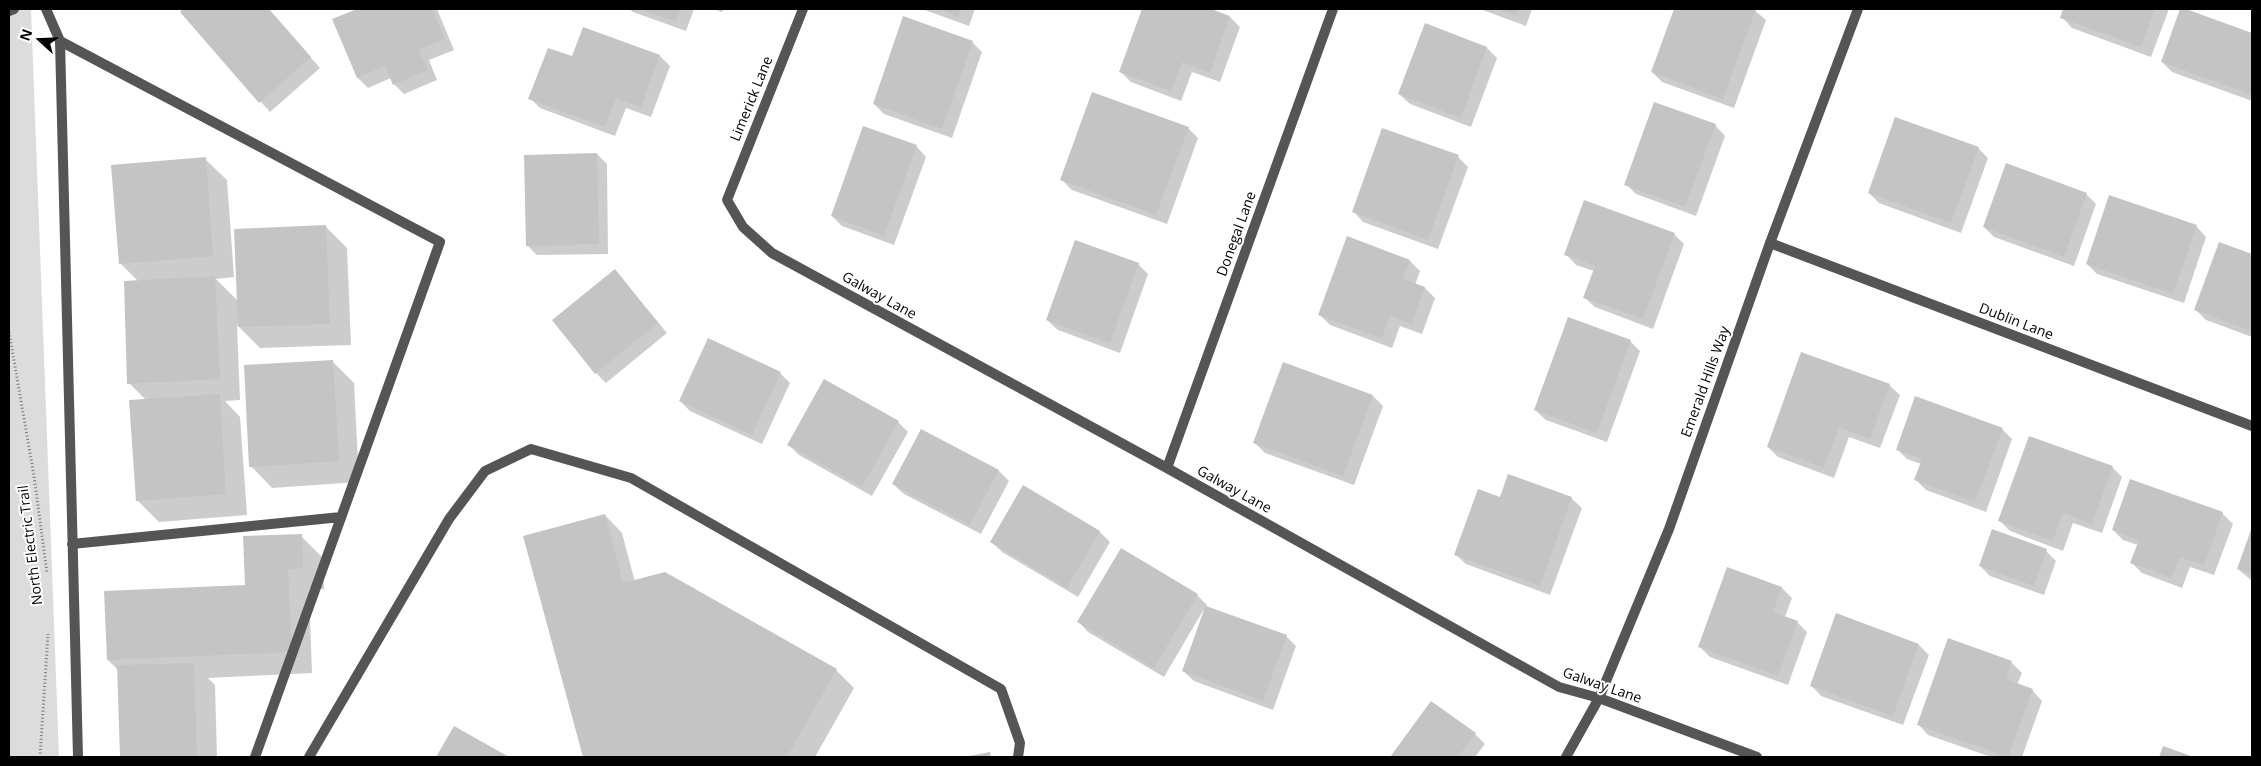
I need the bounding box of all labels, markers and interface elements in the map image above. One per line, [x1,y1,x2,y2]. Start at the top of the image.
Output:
north arrow [15,15,65,65]
text: N [15,26,36,43]
street label: Limerick Lane [727,54,777,144]
street label: Donegal Lane [1214,189,1260,279]
street label: Galway Lane [839,269,919,323]
street label: Dublin Lane [1977,300,2055,344]
street label: Emerald Hills Way [1678,324,1734,440]
street label: Galway Lane [1194,463,1274,517]
street label: North Electric Trail [15,484,47,606]
street label: Galway Lane [1560,665,1644,707]

